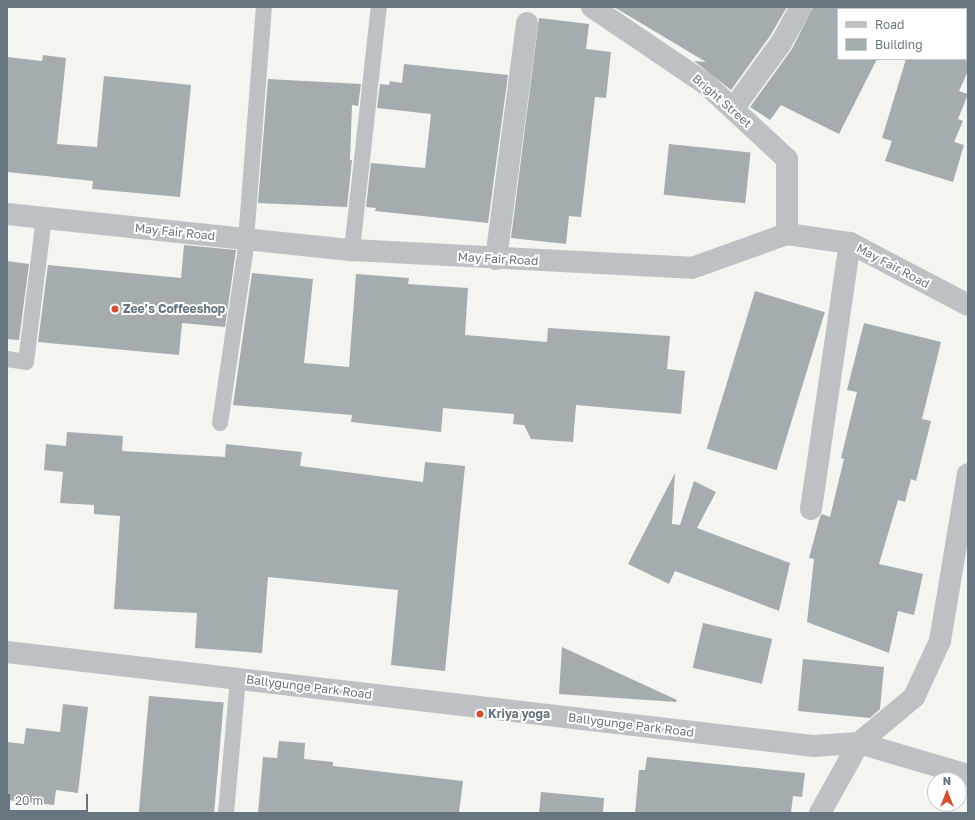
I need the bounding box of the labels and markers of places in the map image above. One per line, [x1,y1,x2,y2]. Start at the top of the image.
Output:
place label: Zee’s Coffeeshop [123,302,225,316]
marker: Zee’s Coffeeshop [110,304,120,314]
place label: Kriya yoga [488,707,550,721]
marker: Kriya yoga [475,709,485,719]

